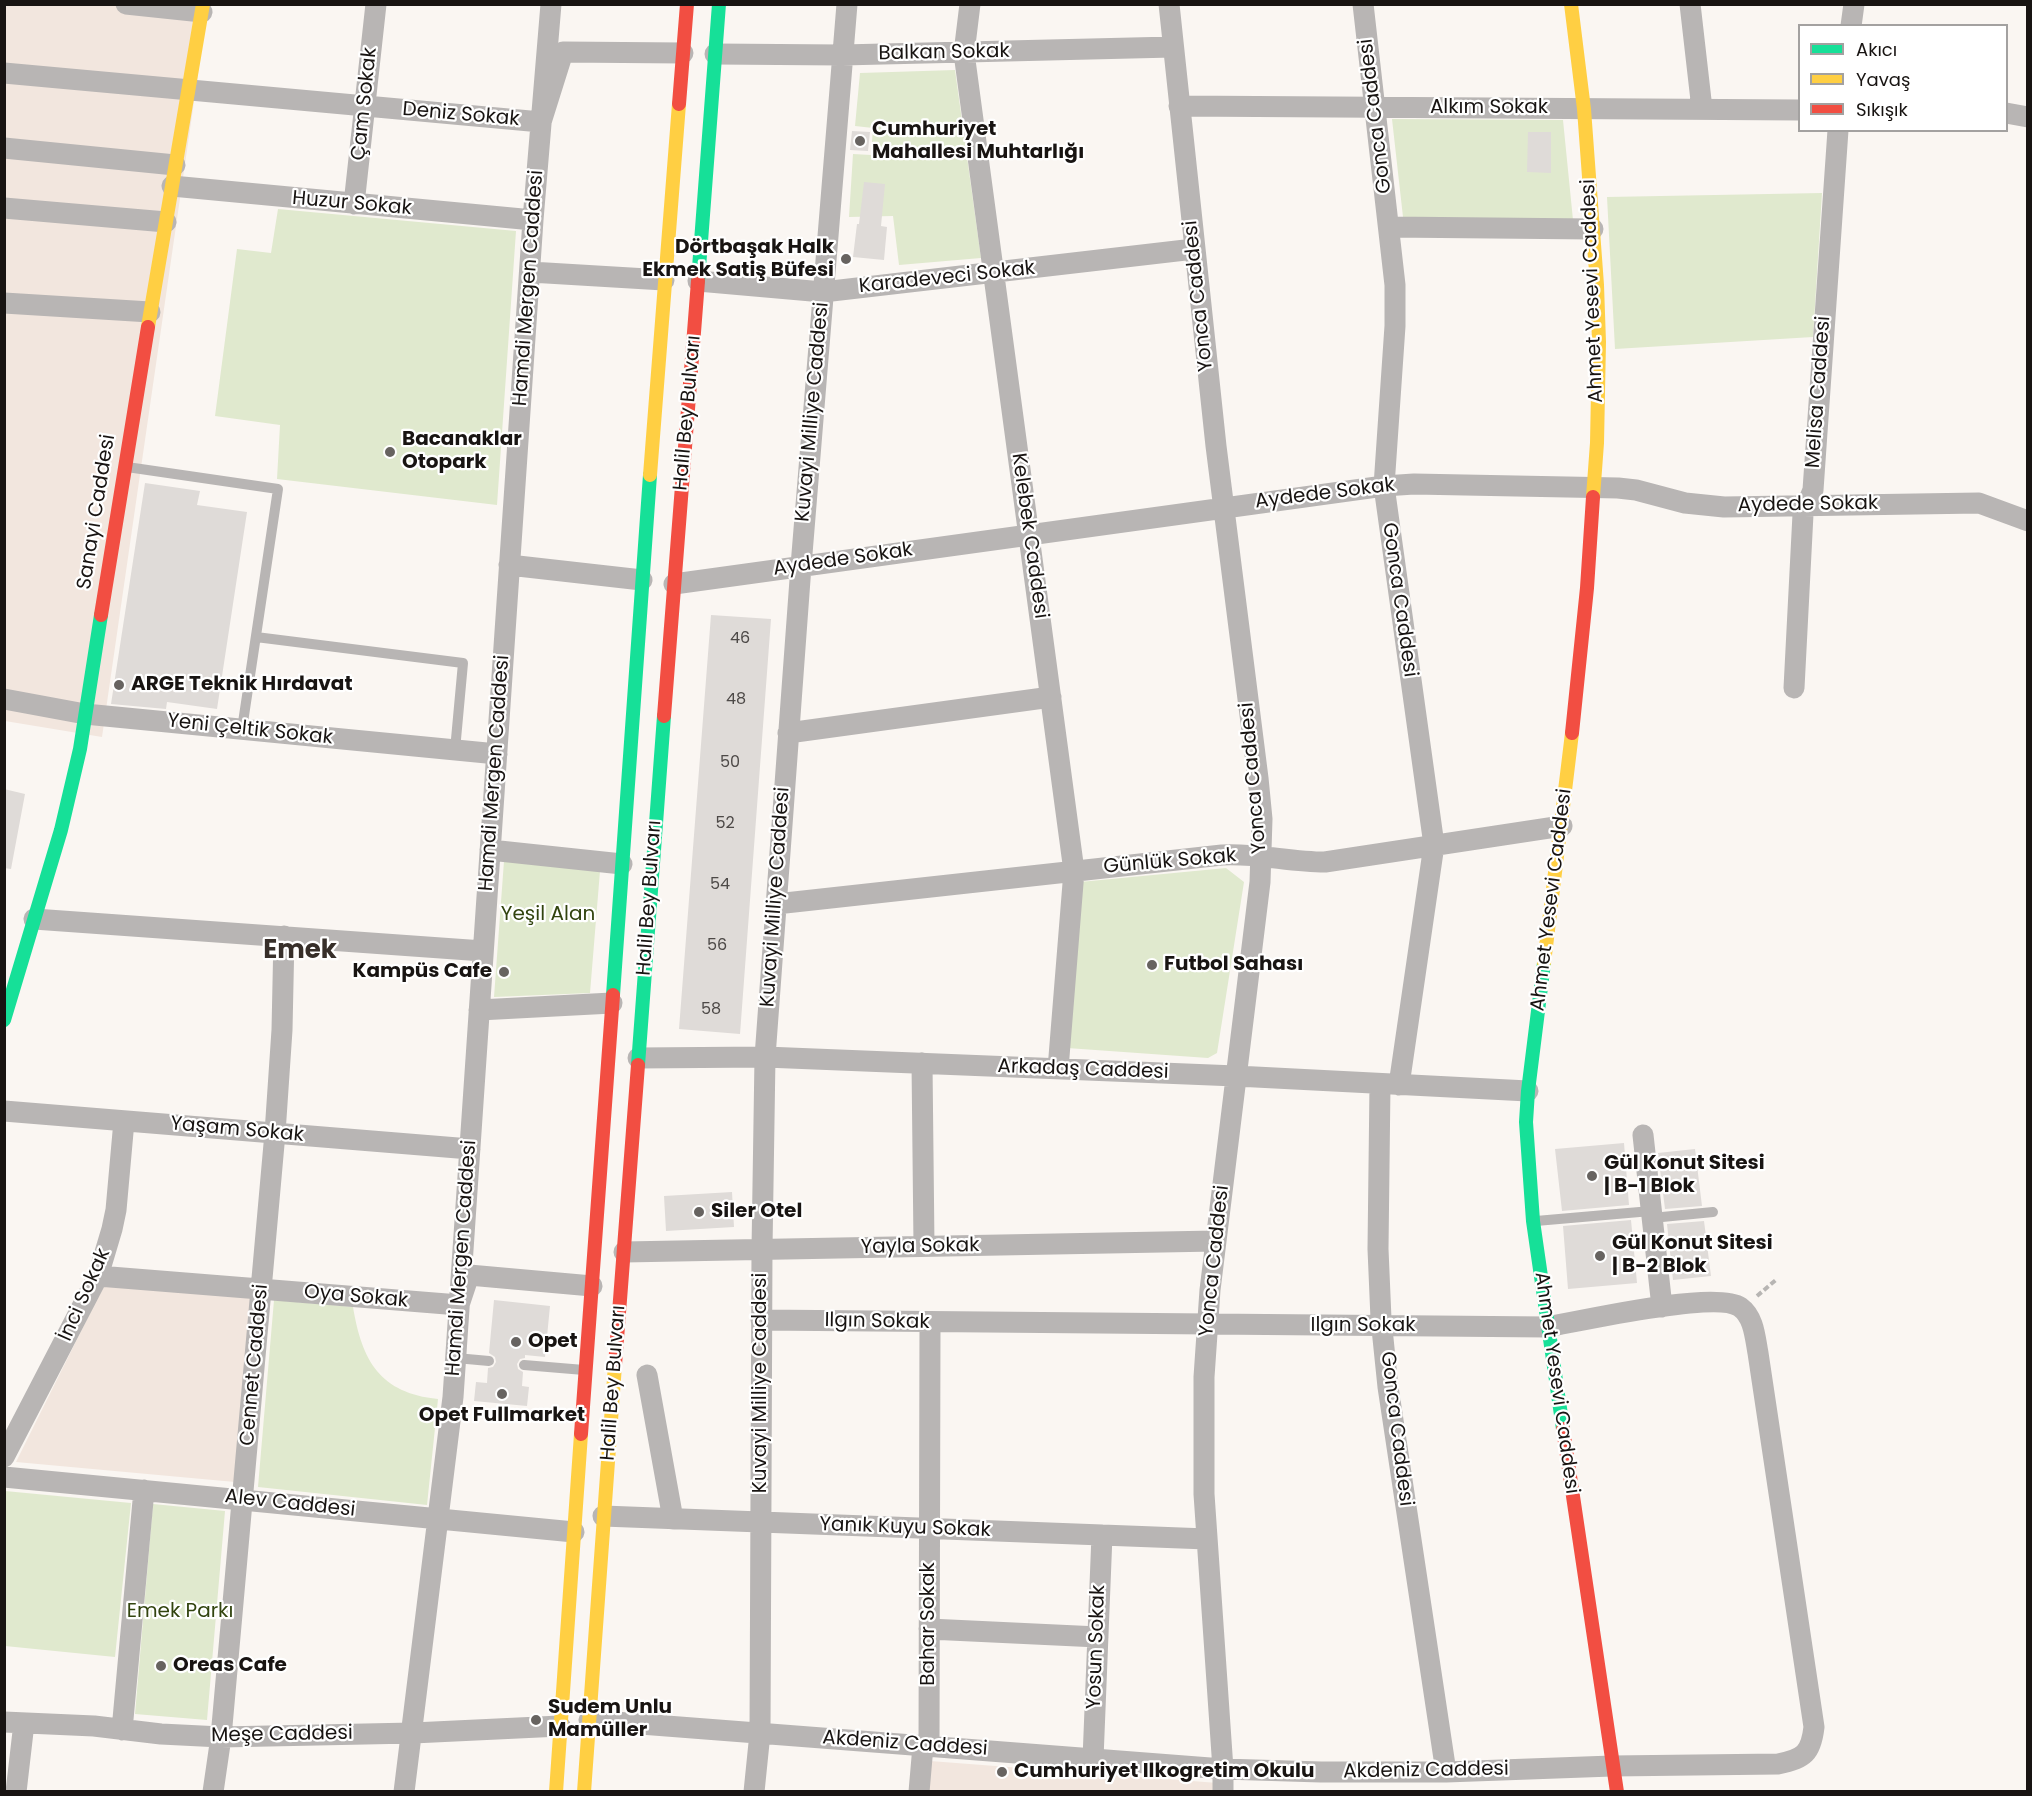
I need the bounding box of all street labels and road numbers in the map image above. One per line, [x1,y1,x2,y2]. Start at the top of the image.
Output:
street label: Gonca Caddesi [1355,37,1397,195]
street label: Balkan Sokak [878,40,1010,66]
street label: Çam Sokak [347,46,383,162]
street label: Alkım Sokak [1430,96,1548,120]
street label: Deniz Sokak [401,98,521,132]
street label: Hamdi Mergen Caddesi [509,169,549,407]
street label: Ahmet Yesevi Caddesi [1577,179,1609,403]
street label: Huzur Sokak [291,187,413,221]
street label: Yonca Caddesi [1179,219,1219,373]
street label: Karadeveci Sokak [858,257,1036,299]
street label: Kuvayi Milliye Caddesi [791,301,835,523]
street label: Melisa Caddesi [1802,315,1836,469]
street label: Halil Bey Bulvarı [669,334,707,492]
street label: Sanayi Caddesi [73,433,121,591]
street label: Kelebek Caddesi [1005,452,1053,620]
street label: Aydede Sokak [1254,474,1396,514]
street label: Aydede Sokak [1738,492,1878,518]
street label: Gonca Caddesi [1376,521,1422,679]
street label: Aydede Sokak [772,538,914,582]
street label: Hamdi Mergen Caddesi [475,654,515,892]
street label: Yonca Caddesi [1235,701,1273,855]
street label: Yeni Çeltik Sokak [166,709,334,751]
street label: Kuvayi Milliye Caddesi [756,786,796,1008]
street label: Ahmet Yesevi Caddesi [1526,787,1578,1013]
street label: Halil Bey Bulvarı [633,819,667,977]
street label: Günlük Sokak [1103,844,1237,880]
street label: Arkadaş Caddesi [997,1055,1169,1085]
street label: Yaşam Sokak [169,1112,305,1148]
street label: Hamdi Mergen Caddesi [442,1139,482,1377]
street label: Yonca Caddesi [1195,1184,1235,1338]
street label: Yayla Sokak [860,1234,980,1260]
street label: İnci Sokak [54,1245,116,1345]
street label: Ahmet Yesevi Caddesi [1529,1270,1583,1496]
street label: Kuvayi Milliye Caddesi [749,1273,773,1493]
street label: Oya Sokak [303,1280,409,1314]
street label: Cennet Caddesi [236,1283,274,1447]
street label: Halil Bey Bulvarı [597,1304,631,1462]
street label: Ilgın Sokak [824,1309,930,1335]
street label: Ilgın Sokak [1310,1314,1416,1338]
street label: Gonca Caddesi [1375,1350,1417,1508]
street label: Alev Caddesi [224,1485,356,1523]
street label: Yanık Kuyu Sokak [819,1513,991,1543]
street label: Bahar Sokak [917,1562,941,1686]
street label: Yosun Sokak [1083,1584,1111,1710]
street label: Meşe Caddesi [211,1722,353,1748]
street label: Akdeniz Caddesi [822,1726,988,1762]
street label: Akdeniz Caddesi [1343,1758,1509,1784]

